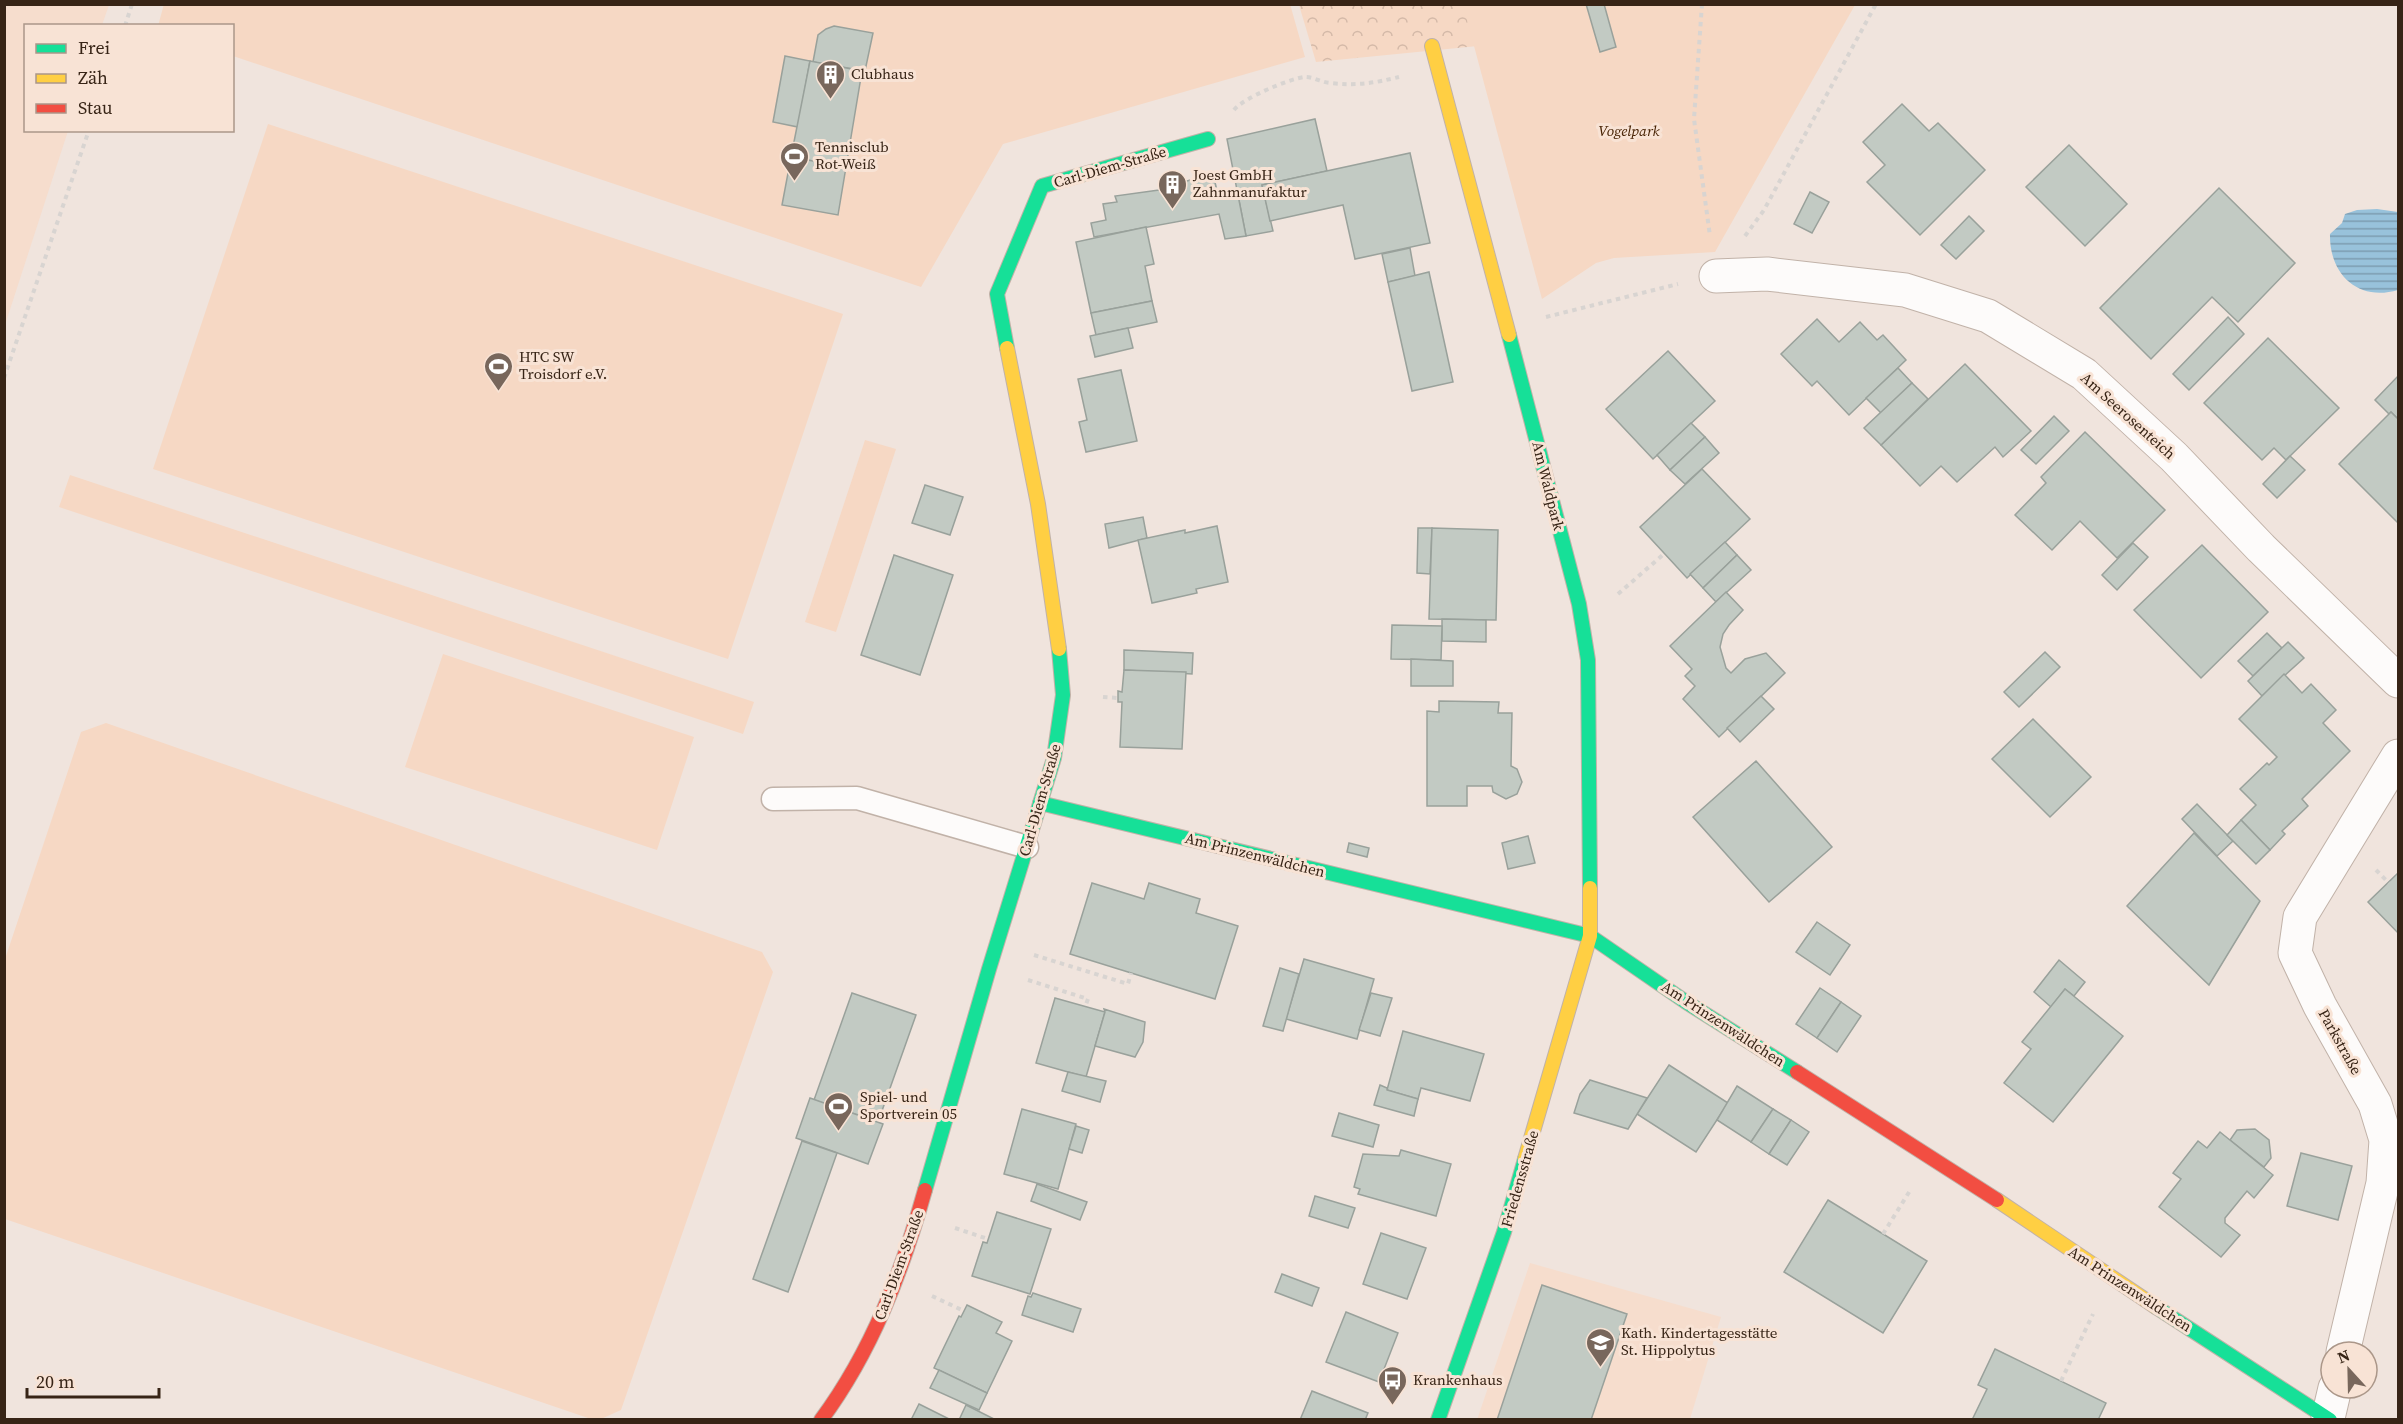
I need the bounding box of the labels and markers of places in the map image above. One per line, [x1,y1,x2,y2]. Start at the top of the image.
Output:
building icon: Clubhaus [814,58,846,100]
place label: Clubhaus [851,63,914,84]
place label: Tennisclub Rot-Weiß [815,136,889,174]
sports icon: Tennisclub Rot-Weiß [778,140,810,182]
place label: Joest GmbH Zahnmanufaktur [1192,164,1308,202]
building icon: Joest GmbH Zahnmanufaktur [1156,168,1188,210]
place label: HTC SW Troisdorf e.V. [519,346,607,384]
sports icon: HTC SW Troisdorf e.V. [482,350,514,392]
place label: Spiel- und Sportverein 05 [860,1086,957,1124]
sports icon: Spiel- und Sportverein 05 [823,1090,855,1132]
place label: Kath. Kindertagesstätte St. Hippolytus [1621,1322,1778,1360]
school or university icon: Kath. Kindertagesstätte St. Hippolytus [1584,1326,1616,1368]
bus stop icon: Krankenhaus [1376,1364,1408,1406]
place label: Krankenhaus [1413,1369,1502,1390]

